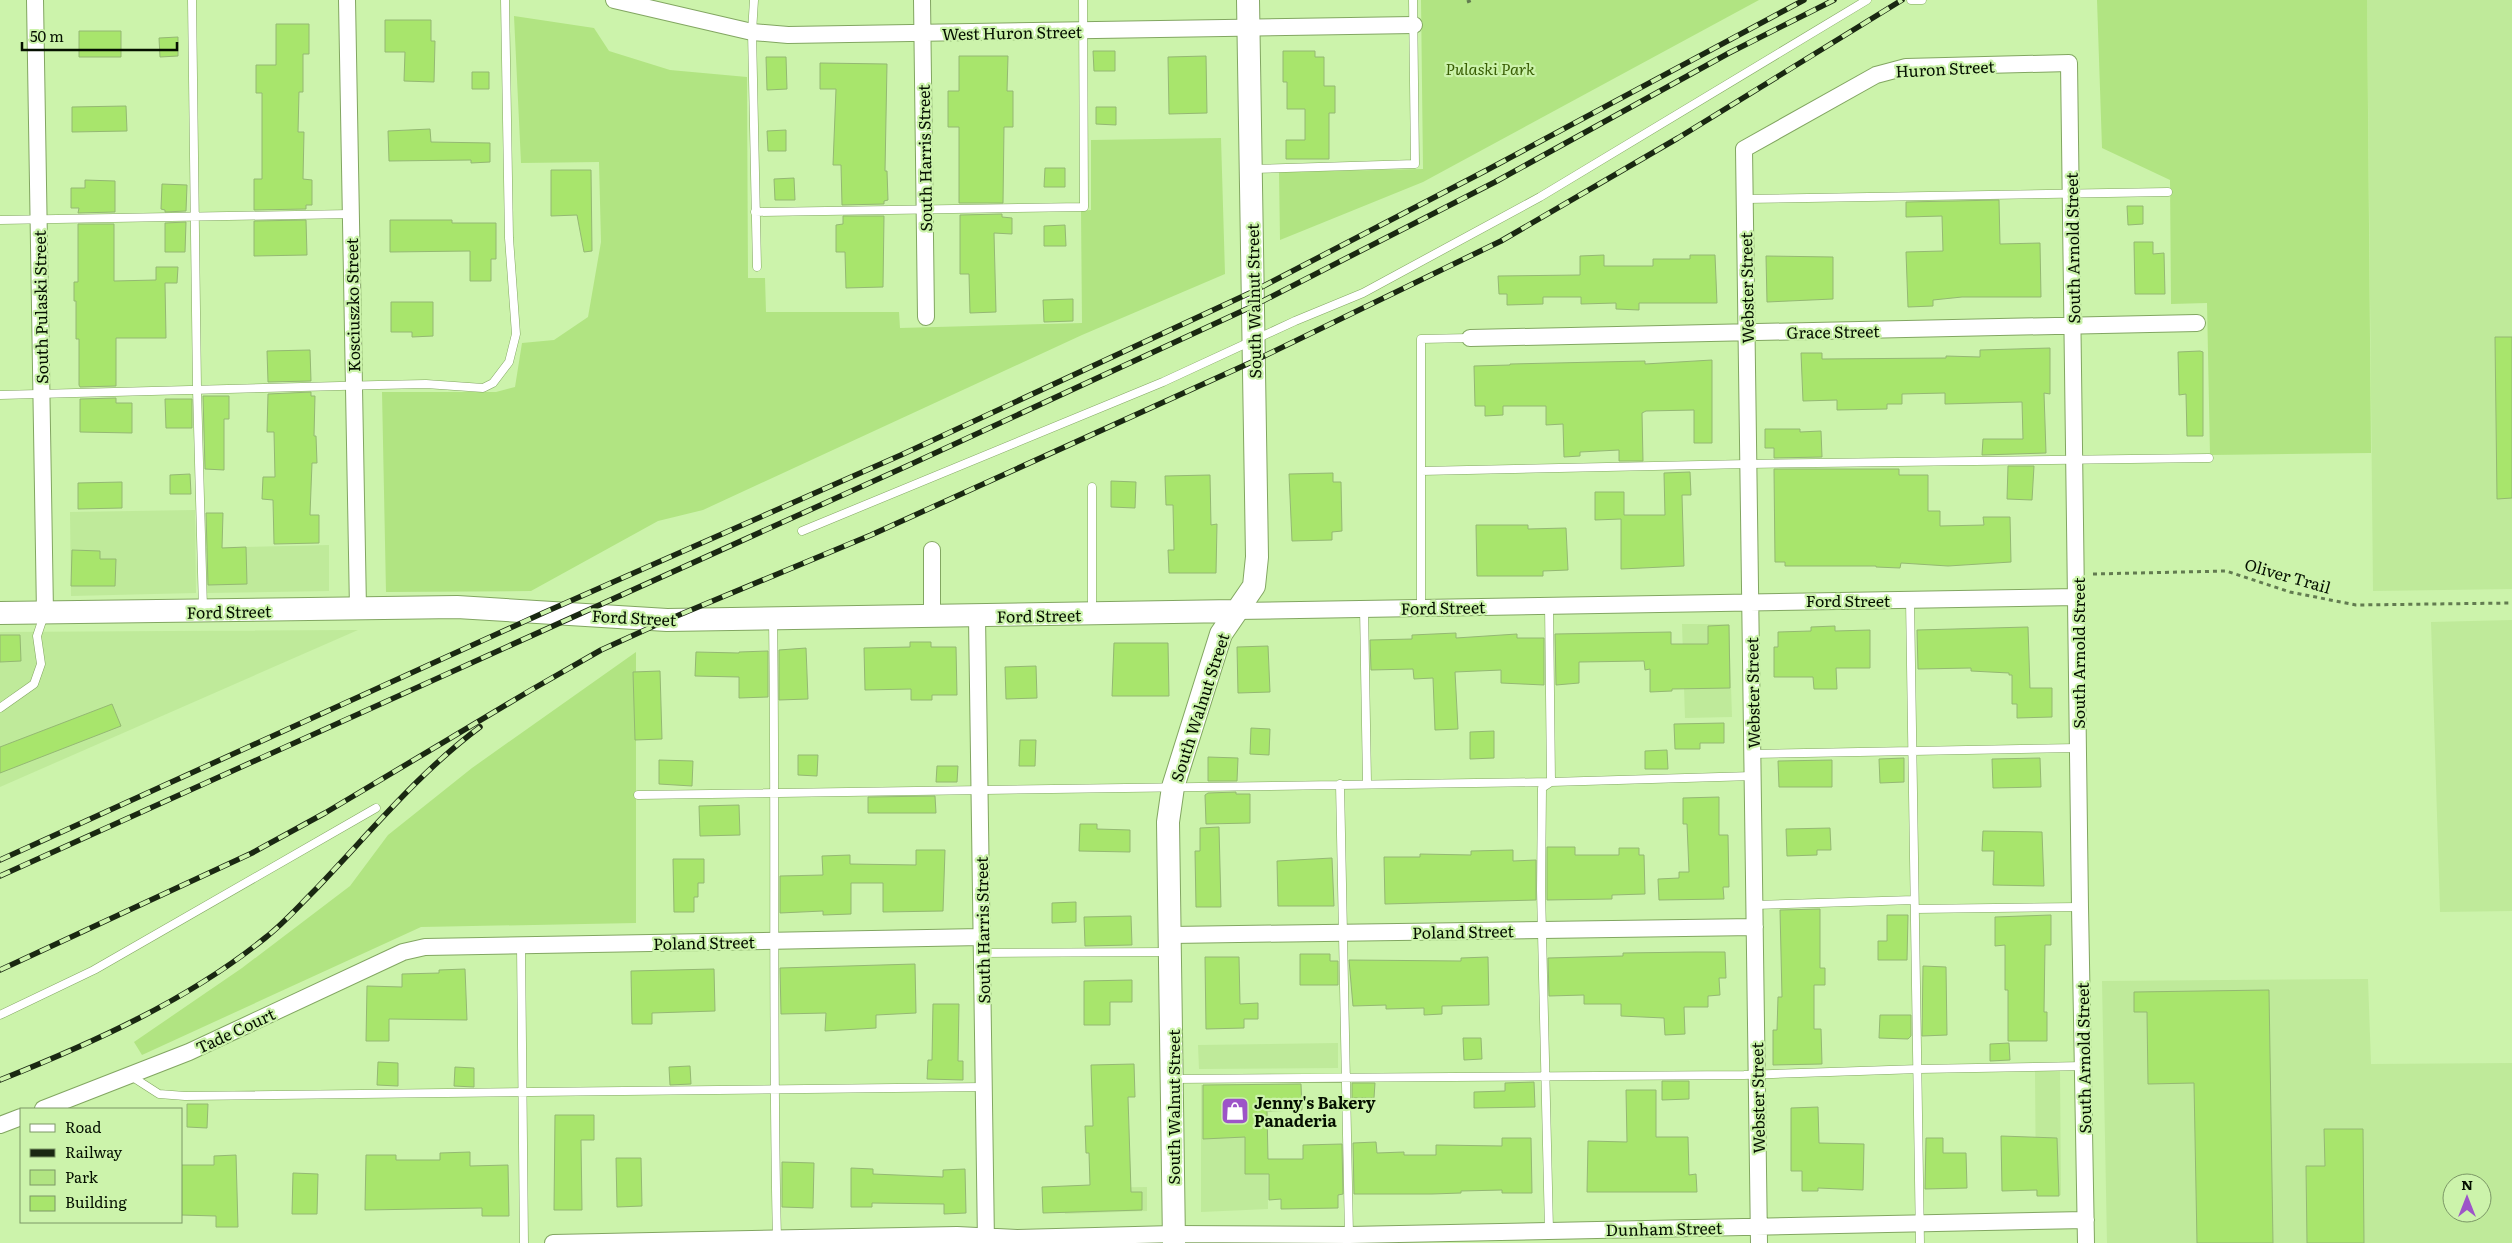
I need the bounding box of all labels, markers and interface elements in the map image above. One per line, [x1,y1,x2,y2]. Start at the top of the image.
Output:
street label: West Huron Street [942,19,1083,45]
scale bar [22,20,178,52]
text: 50 m [30,24,64,47]
street label: Huron Street [1895,53,1996,83]
park label: Pulaski Park [1445,56,1535,80]
street label: South Harris Street [911,84,937,232]
street label: South Arnold Street [2059,172,2085,324]
street label: South Walnut Street [1240,223,1266,379]
street label: South Pulaski Street [27,229,53,384]
street label: Webster Street [1733,232,1759,344]
street label: Kosciuszko Street [339,237,365,372]
street label: Grace Street [1786,318,1880,344]
street label: Oliver Trail [2242,551,2334,599]
street label: South Arnold Street [2066,577,2090,729]
street label: Ford Street [1806,588,1891,612]
street label: Ford Street [1401,594,1486,620]
street label: Ford Street [187,598,272,624]
street label: Ford Street [997,602,1082,628]
street label: Ford Street [591,603,677,631]
street label: South Walnut Street [1164,629,1235,785]
street label: Webster Street [1739,637,1765,749]
street label: South Harris Street [969,856,995,1004]
street label: Poland Street [1412,918,1515,944]
street label: Poland Street [653,929,756,955]
street label: South Arnold Street [2070,982,2096,1134]
street label: Tade Court [191,1001,279,1059]
street label: South Walnut Street [1161,1029,1185,1185]
street label: Webster Street [1744,1042,1770,1154]
place label: Jenny's Bakery Panaderia [1254,1090,1376,1132]
shop icon: Jenny's Bakery Panaderia [1220,1096,1250,1126]
legend [20,1108,182,1223]
text: Road [65,1115,101,1138]
text: Railway [65,1140,123,1163]
text: Park [65,1165,99,1188]
north arrow [2442,1173,2492,1223]
text: N [2461,1174,2473,1194]
text: Building [65,1190,127,1213]
street label: Dunham Street [1606,1215,1723,1241]

